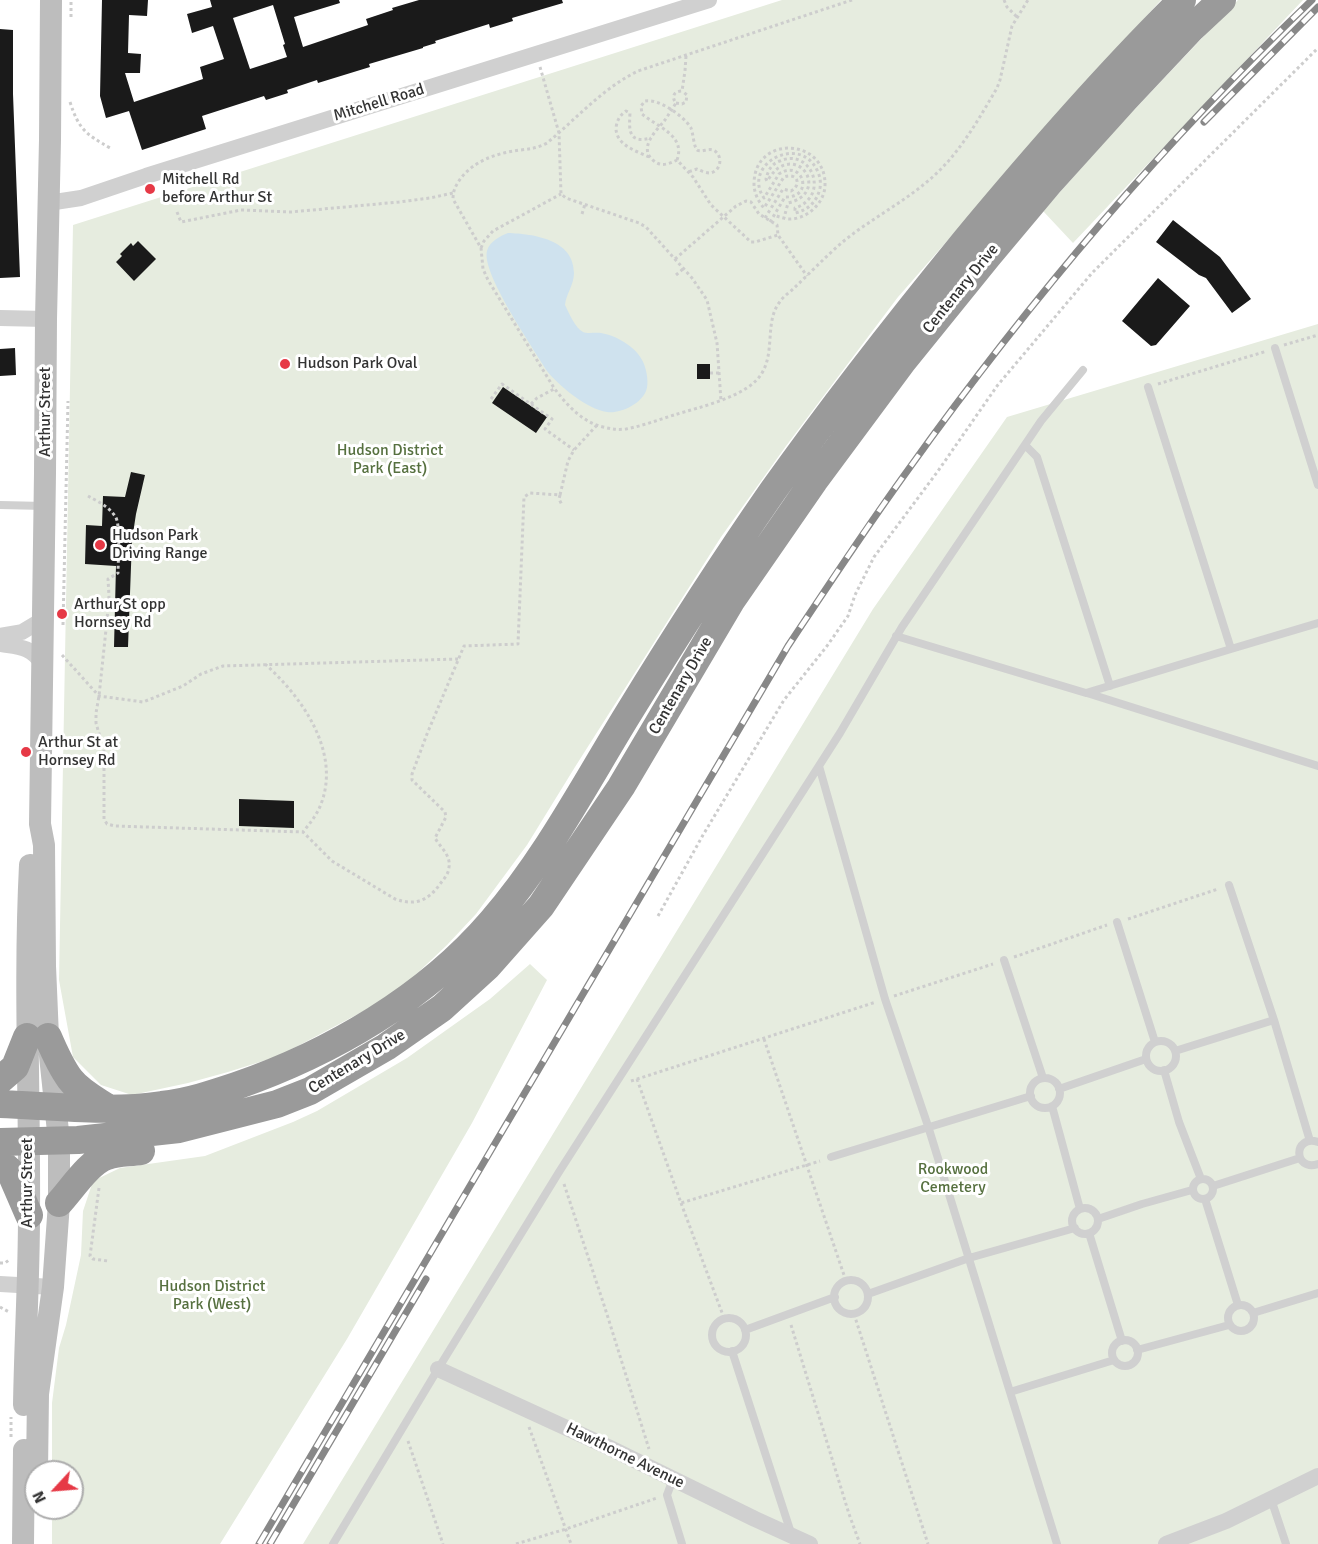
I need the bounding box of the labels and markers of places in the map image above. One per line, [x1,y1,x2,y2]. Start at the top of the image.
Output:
place label: Mitchell Rd before Arthur St [162,170,272,208]
marker: Mitchell Rd before Arthur St [143,182,157,196]
place label: Hudson Park Oval [297,354,417,374]
marker: Hudson Park Oval [278,357,292,371]
place label: Hudson Park Driving Range [112,526,208,564]
marker: Hudson Park Driving Range [93,538,107,552]
place label: Arthur St opp Hornsey Rd [74,595,166,633]
marker: Arthur St opp Hornsey Rd [55,607,69,621]
place label: Arthur St at Hornsey Rd [38,733,118,771]
marker: Arthur St at Hornsey Rd [19,745,33,759]

